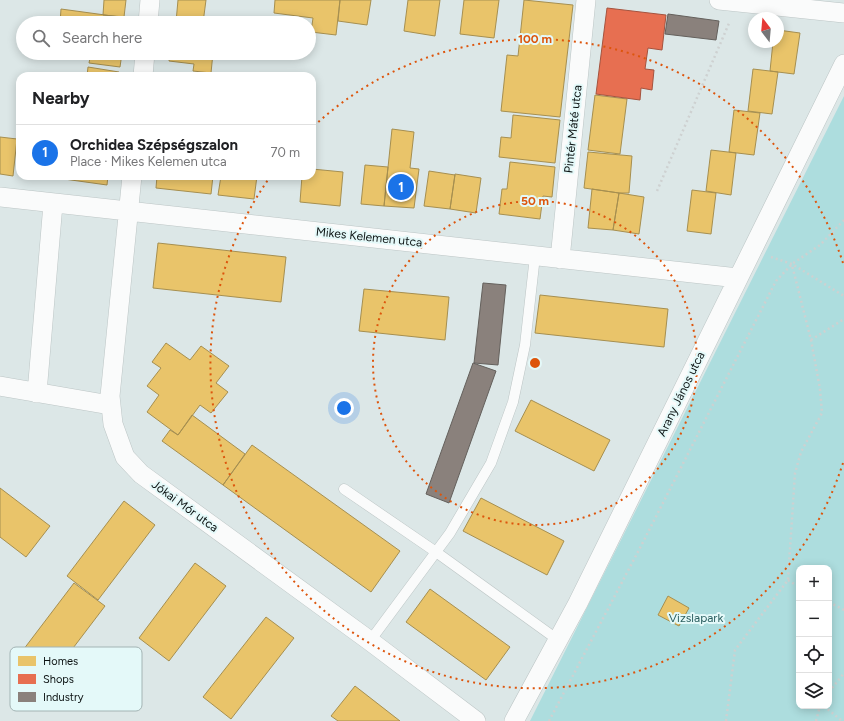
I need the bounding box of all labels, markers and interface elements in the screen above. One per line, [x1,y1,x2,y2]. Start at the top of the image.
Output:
north arrow [748,12,784,48]
search box [16,16,316,60]
icon: search [30,27,52,49]
text: Search here [62,29,142,47]
text: 100 m [518,32,552,46]
street label: Pintér Máté utca [561,84,585,174]
text: Nearby [32,88,90,108]
text: Orchidea Szépségszalon [70,136,238,154]
text: 1 [42,145,48,160]
text: 70 m [270,145,300,160]
text: Place · Mikes Kelemen utca [70,154,227,169]
pin: 1 [388,172,414,202]
text: 50 m [521,194,549,208]
street label: Mikes Kelemen utca [315,224,423,250]
street label: Arany János utca [654,349,708,439]
centre of rings [528,356,542,370]
your location [334,398,354,418]
street label: Jókai Mór utca [149,477,221,535]
map controls [796,565,832,709]
button: + [796,565,832,601]
button: − [796,601,832,637]
park label: Vizslapark [669,611,723,625]
button: locate [796,637,832,673]
legend [10,647,142,711]
text: Homes [43,655,78,668]
text: Shops [43,673,74,686]
button: layers [796,673,832,709]
text: Industry [43,691,84,704]

